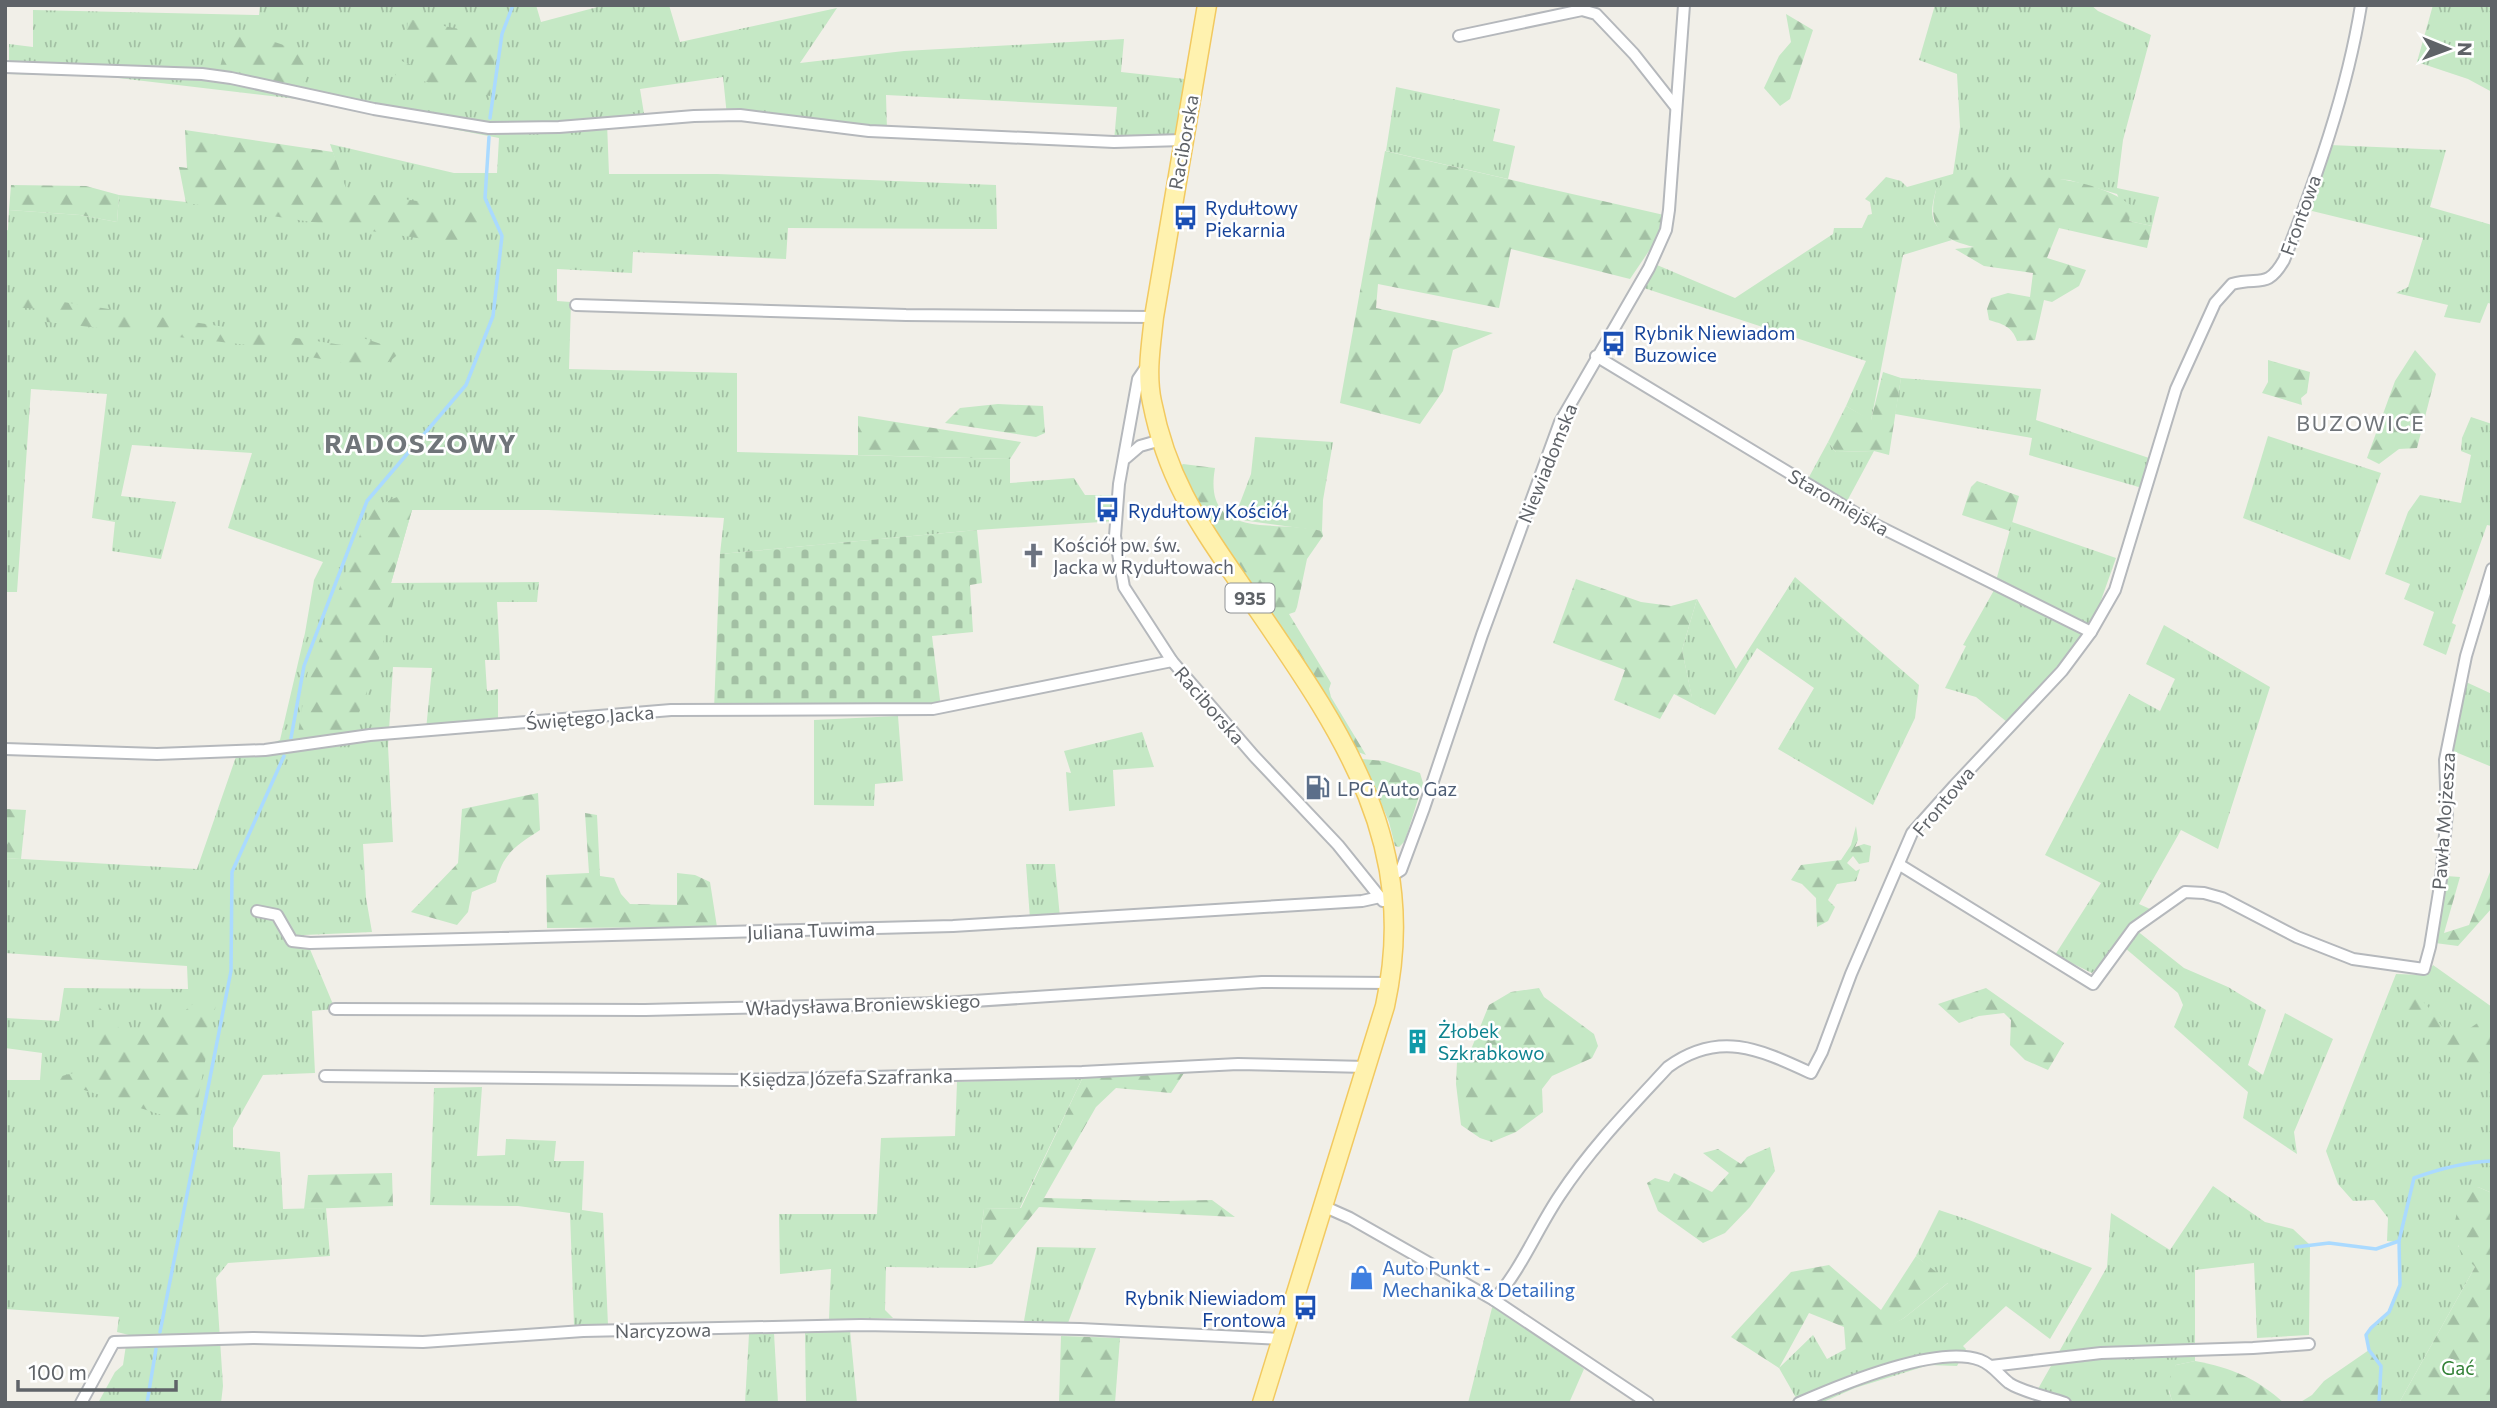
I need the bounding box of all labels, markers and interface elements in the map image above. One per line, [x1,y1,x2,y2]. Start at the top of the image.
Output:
north arrow [2413,14,2483,84]
text: N [2454,42,2477,57]
street label: Raciborska [1163,93,1203,191]
street label: Frontowa [2275,172,2325,258]
place label: Rydułtowy Piekarnia [1205,196,1298,241]
bus stop icon: Rydułtowy Piekarnia [1171,204,1199,232]
place label: Rybnik Niewiadom Buzowice [1634,321,1795,366]
bus stop icon: Rybnik Niewiadom Buzowice [1600,329,1628,357]
street label: Niewiadomska [1513,400,1581,526]
district label: BUZOWICE [2296,410,2426,435]
district label: RADOSZOWY [324,427,518,458]
street label: Staromiejska [1785,464,1893,540]
bus stop icon: Rydułtowy Kościół [1094,496,1122,524]
place label: Rydułtowy Kościół [1128,499,1288,522]
place label: Kościół pw. św. Jacka w Rydułtowach [1053,533,1234,578]
church icon: Kościół pw. św. Jacka w Rydułtowach [1019,541,1047,569]
road number: 935 [1226,584,1274,612]
street label: Raciborska [1170,661,1250,749]
street label: Świętego Jacka [525,699,655,734]
street label: Pawła Mojżesza [2427,751,2459,891]
street label: Frontowa [1907,762,1979,840]
fuel station icon: LPG Auto Gaz [1303,774,1331,802]
place label: LPG Auto Gaz [1337,777,1457,800]
street label: Juliana Tuwima [747,916,875,944]
street label: Władysława Broniewskiego [745,988,981,1020]
place label: Żłobek Szkrabkowo [1438,1019,1545,1064]
building icon: Żłobek Szkrabkowo [1404,1027,1432,1055]
street label: Księdza Józefa Szafranka [739,1064,953,1090]
place label: Auto Punkt - Mechanika & Detailing [1382,1256,1575,1301]
shop icon: Auto Punkt - Mechanika & Detailing [1348,1264,1376,1292]
place label: Rybnik Niewiadom Frontowa [1125,1286,1286,1331]
bus stop icon: Rybnik Niewiadom Frontowa [1292,1294,1320,1322]
street label: Narcyzowa [615,1318,711,1342]
scale bar [18,1348,175,1392]
park label: Gać [2441,1356,2475,1379]
text: 100 m [28,1359,87,1384]

